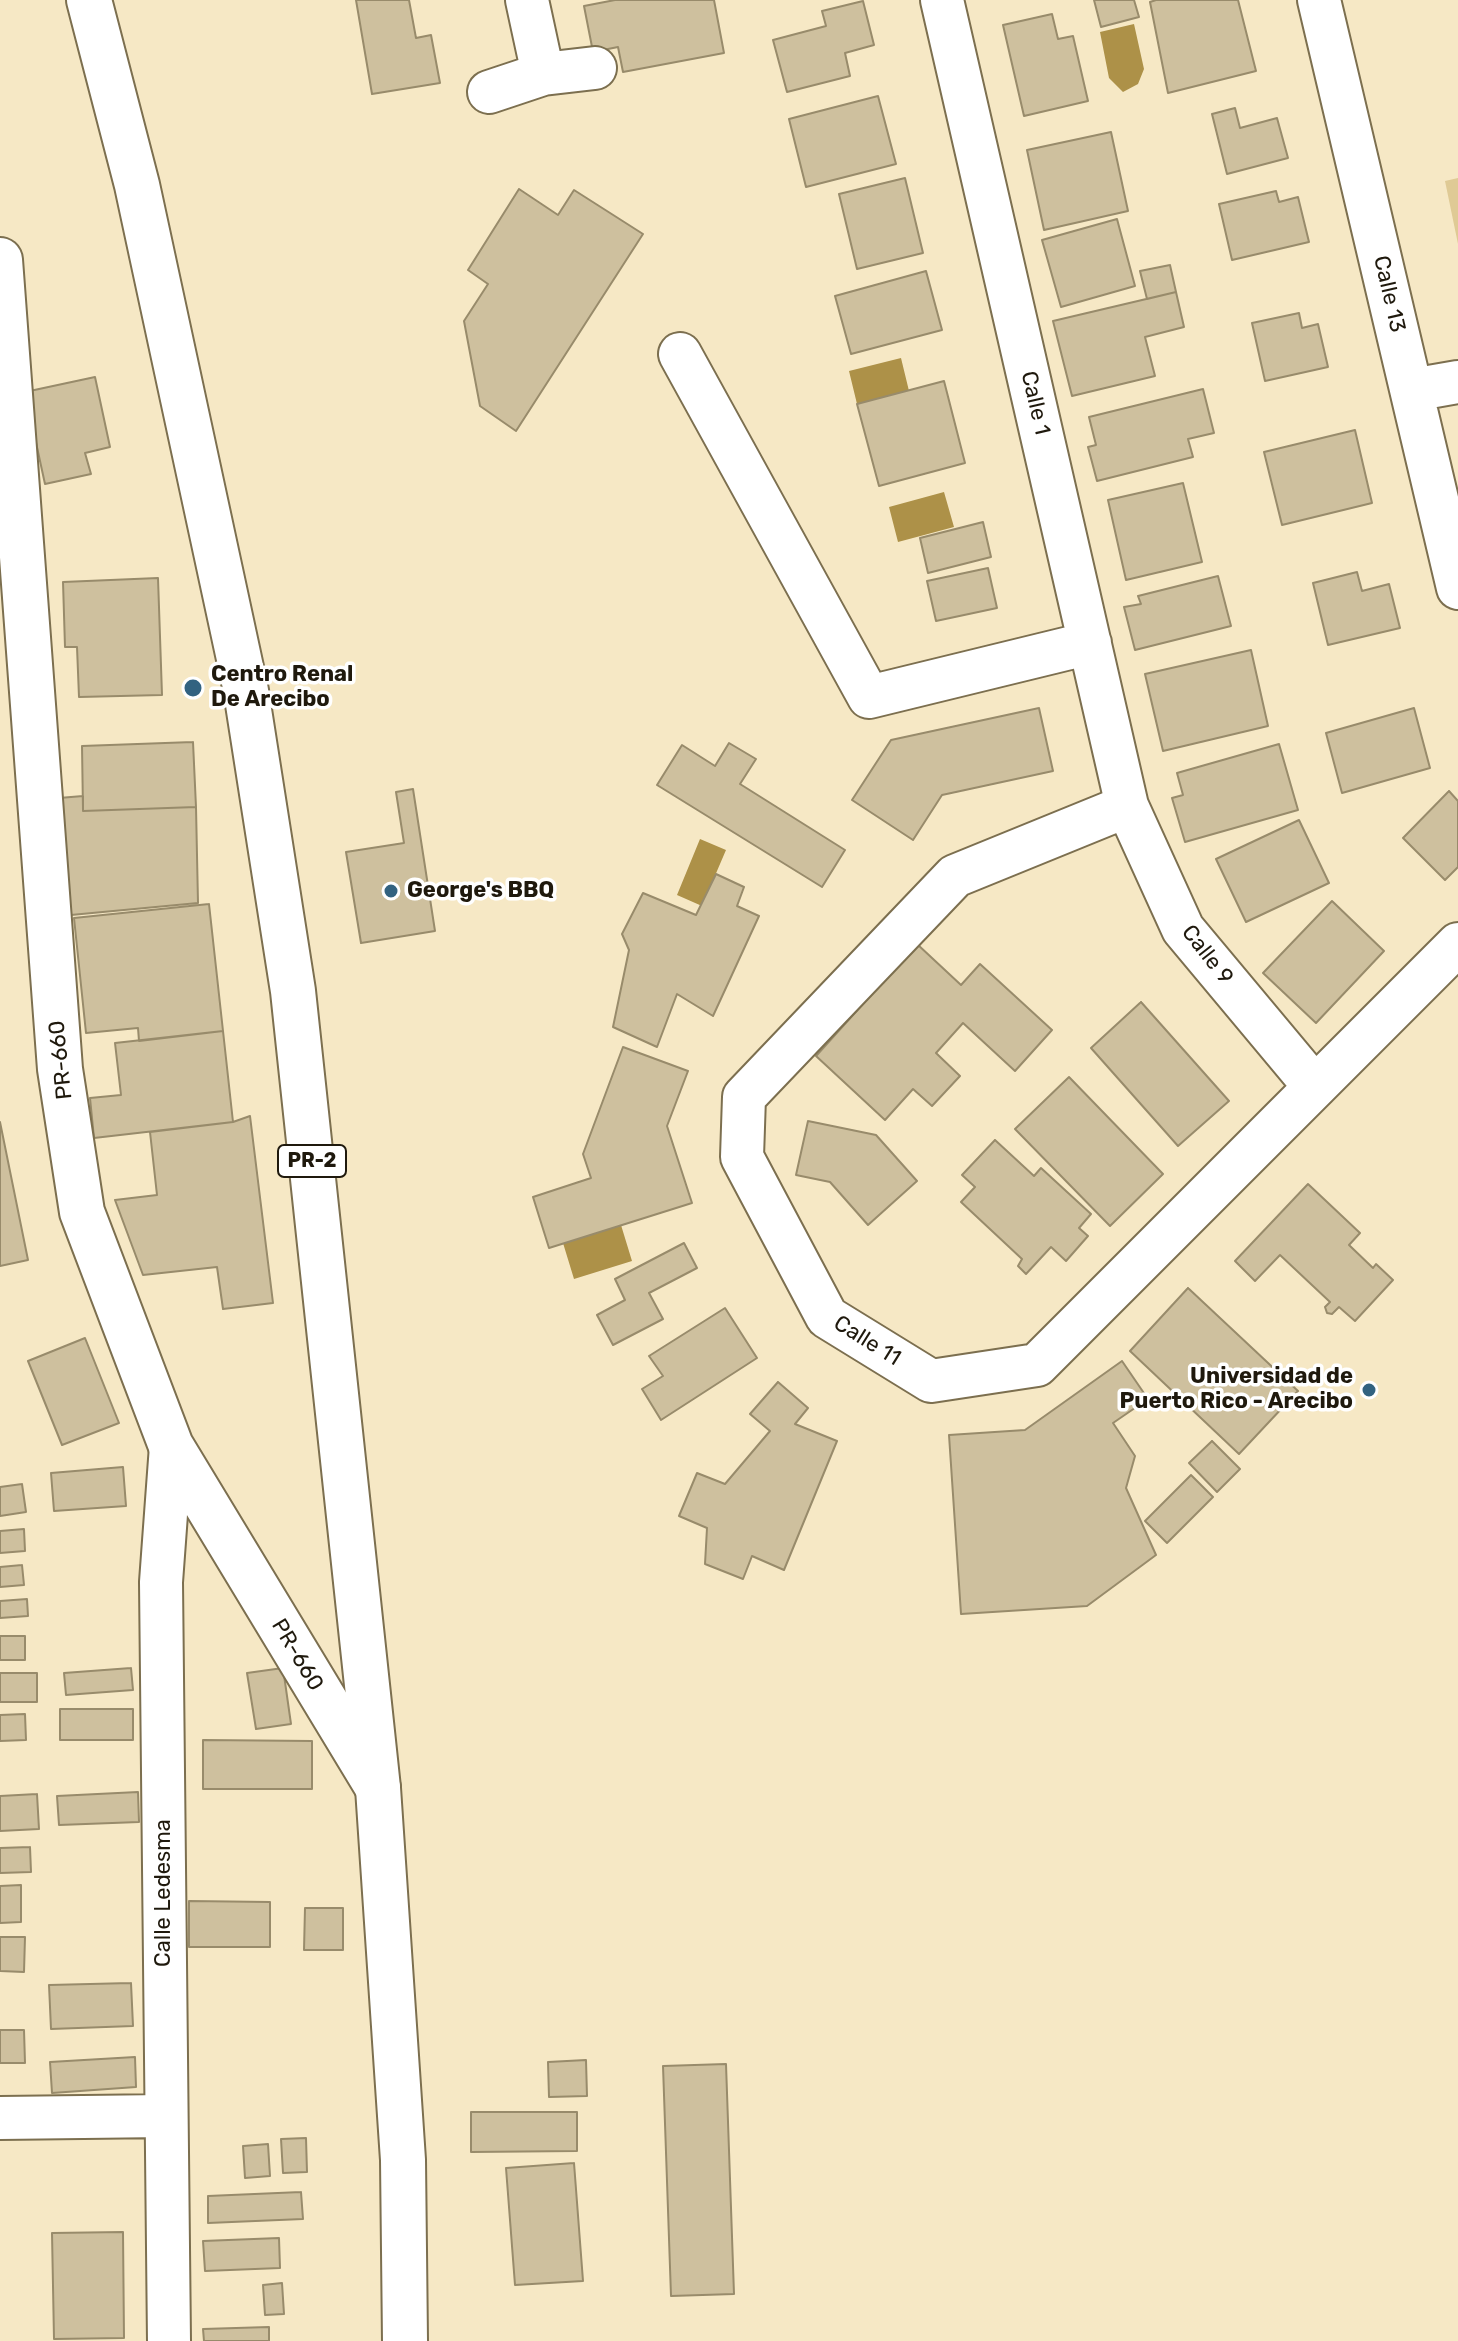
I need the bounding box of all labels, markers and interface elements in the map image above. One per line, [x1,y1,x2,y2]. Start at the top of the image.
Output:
street label: Calle 13 [1367,253,1411,335]
street label: Calle 1 [1015,369,1055,437]
place label: Centro Renal De Arecibo [211,662,353,714]
marker: Centro Renal De Arecibo [182,677,204,699]
place label: George's BBQ [407,878,554,904]
marker: George's BBQ [382,882,400,900]
street label: Calle 9 [1176,920,1238,990]
street label: PR-660 [44,1019,78,1101]
road number: PR-2 [278,1145,346,1177]
street label: Calle 11 [829,1310,905,1372]
place label: Universidad de Puerto Rico - Arecibo [1119,1364,1353,1416]
marker: Universidad de Puerto Rico - Arecibo [1360,1381,1378,1399]
street label: PR-660 [265,1614,329,1696]
street label: Calle Ledesma [151,1819,177,1967]

